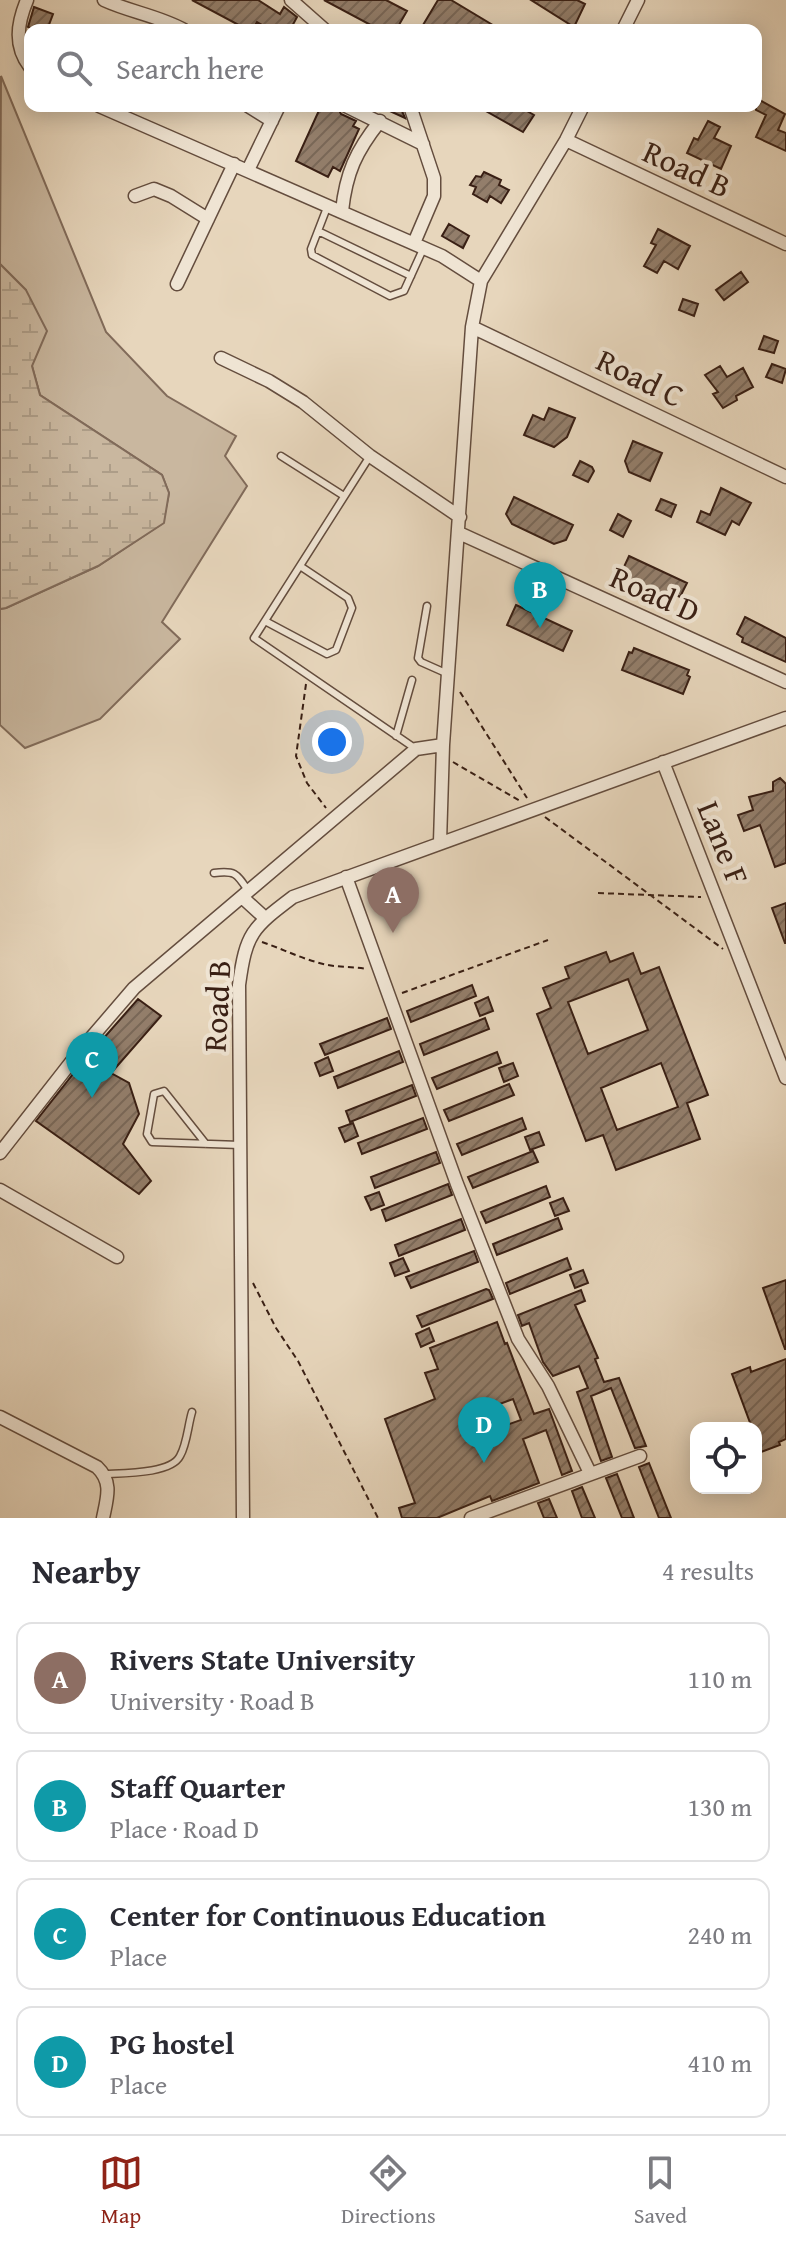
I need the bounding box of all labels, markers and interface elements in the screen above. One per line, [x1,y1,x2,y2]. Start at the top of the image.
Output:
search box [24,24,762,112]
icon: search [52,46,96,90]
text: Search here [116,46,264,90]
street label: Road B [636,128,739,209]
street label: Road C [589,336,692,419]
street label: Road D [603,553,707,634]
pin: B [514,562,566,628]
your location [312,722,352,762]
street label: Lane F [685,794,761,892]
pin: A [367,867,419,933]
street label: Road B [191,959,242,1053]
pin: C [66,1032,118,1098]
pin: D [458,1397,510,1463]
map controls [690,1422,762,1494]
button: locate [690,1422,762,1494]
text: Nearby [32,1546,141,1595]
text: 4 results [662,1551,754,1590]
text: Rivers State University [110,1637,415,1681]
text: A [52,1659,68,1698]
text: 110 m [687,1659,752,1698]
text: University · Road B [110,1681,315,1720]
text: Staff Quarter [110,1765,285,1809]
text: B [52,1787,68,1826]
text: 130 m [687,1787,752,1826]
text: Place · Road D [110,1809,259,1848]
text: Center for Continuous Education [110,1893,546,1937]
text: C [53,1915,67,1954]
text: 240 m [687,1915,752,1954]
text: Place [110,1937,167,1976]
text: PG hostel [110,2021,234,2065]
text: D [52,2043,68,2082]
text: 410 m [687,2043,752,2082]
text: Place [110,2065,167,2104]
tab: Map [99,2151,143,2231]
tab: Directions [341,2151,436,2231]
tab: Saved [634,2151,687,2231]

